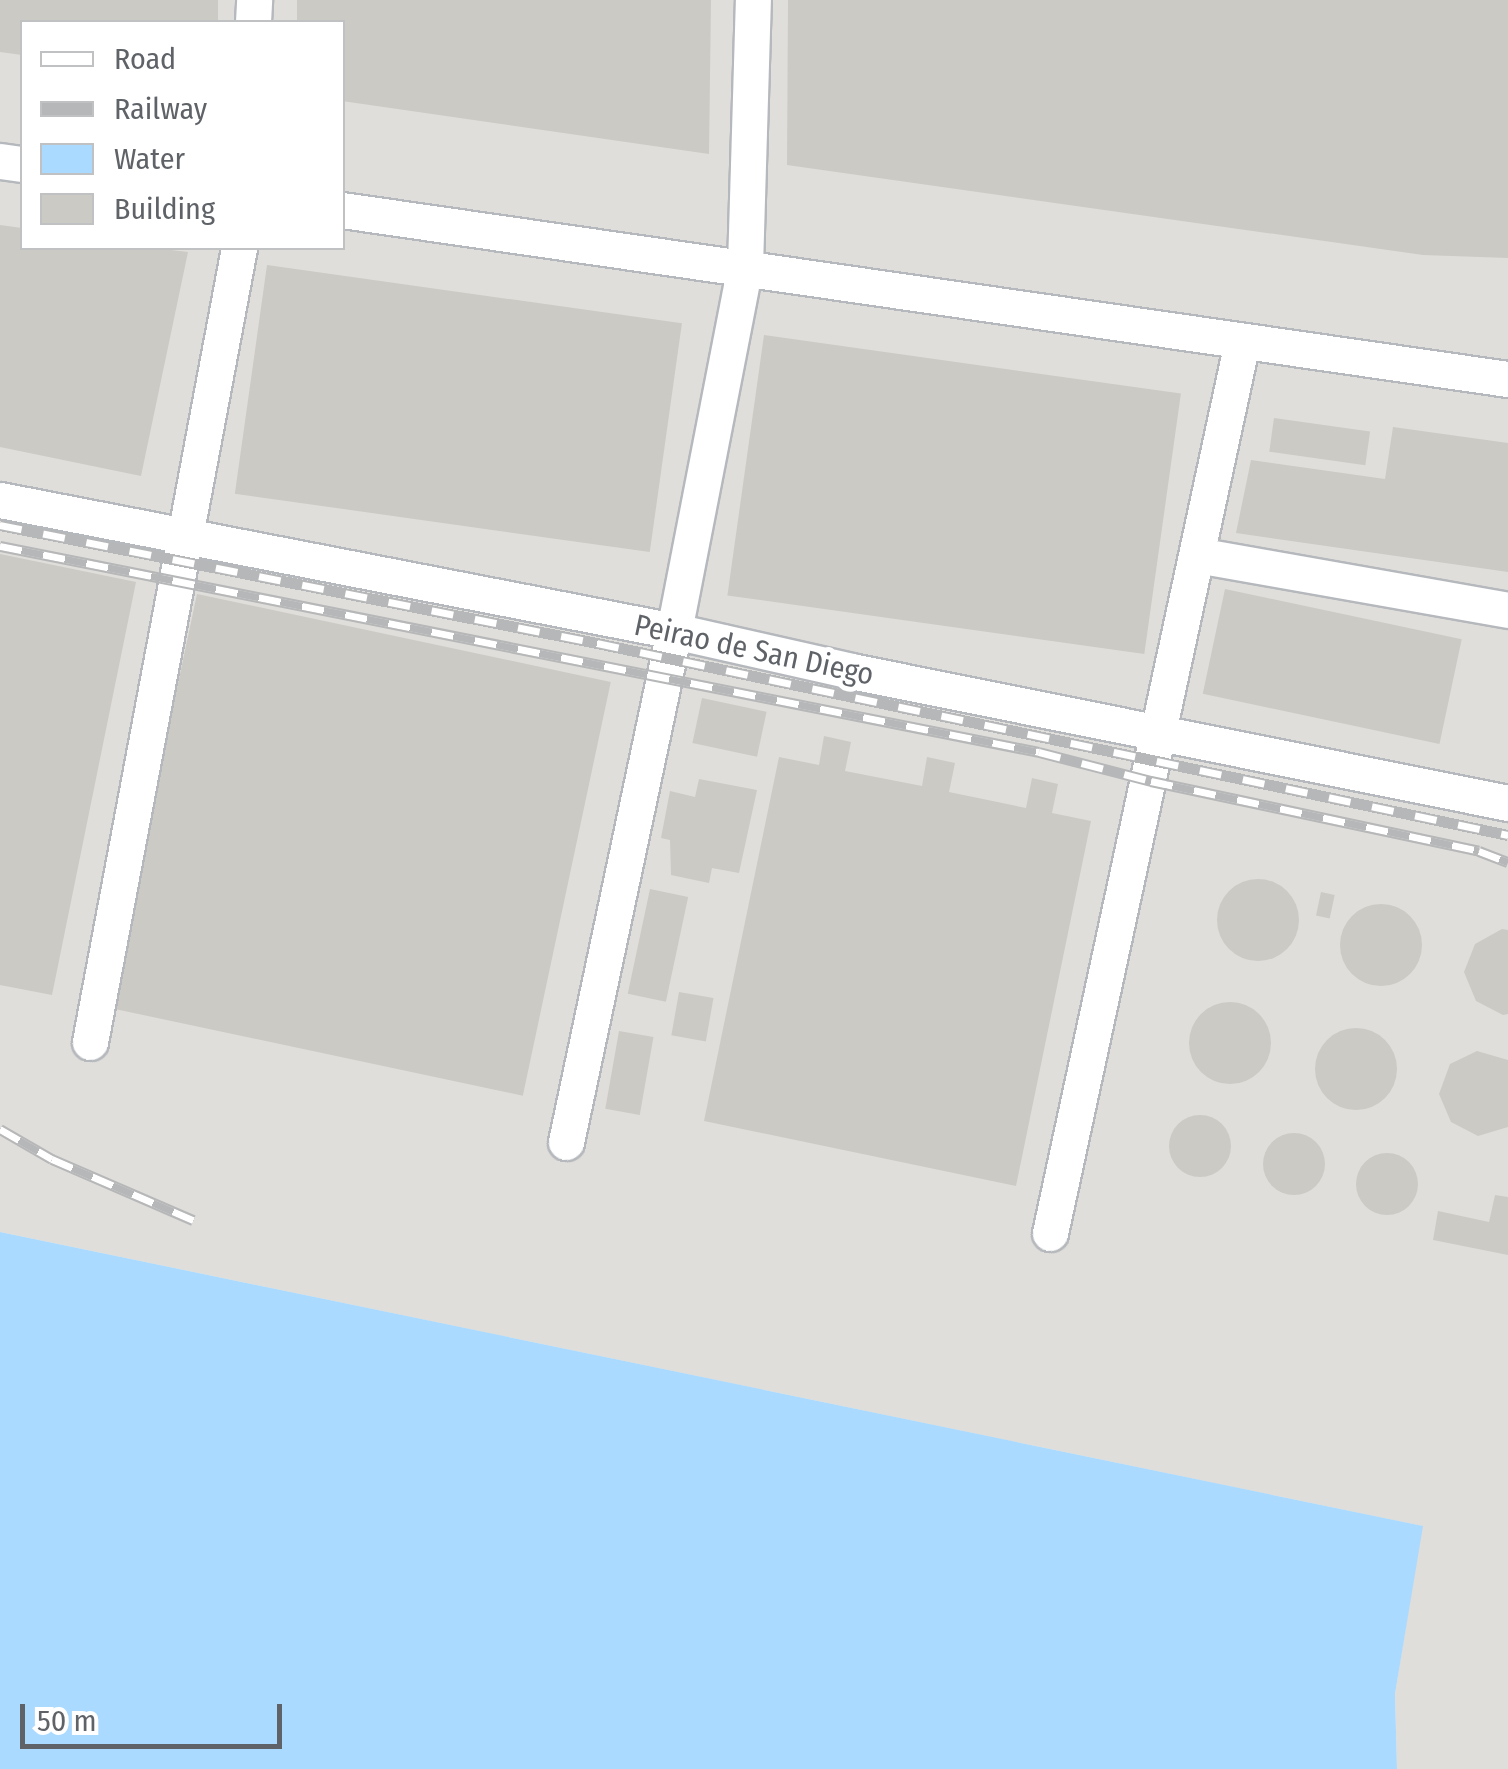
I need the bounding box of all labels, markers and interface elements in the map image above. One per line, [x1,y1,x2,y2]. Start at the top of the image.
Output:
legend [20,20,345,250]
text: Road [114,41,176,77]
text: Railway [114,91,207,127]
text: Water [114,141,185,177]
text: Building [114,191,215,227]
street label: Peirao de San Diego [631,607,877,693]
scale bar [25,1684,288,1746]
text: 50 m [37,1703,97,1739]

